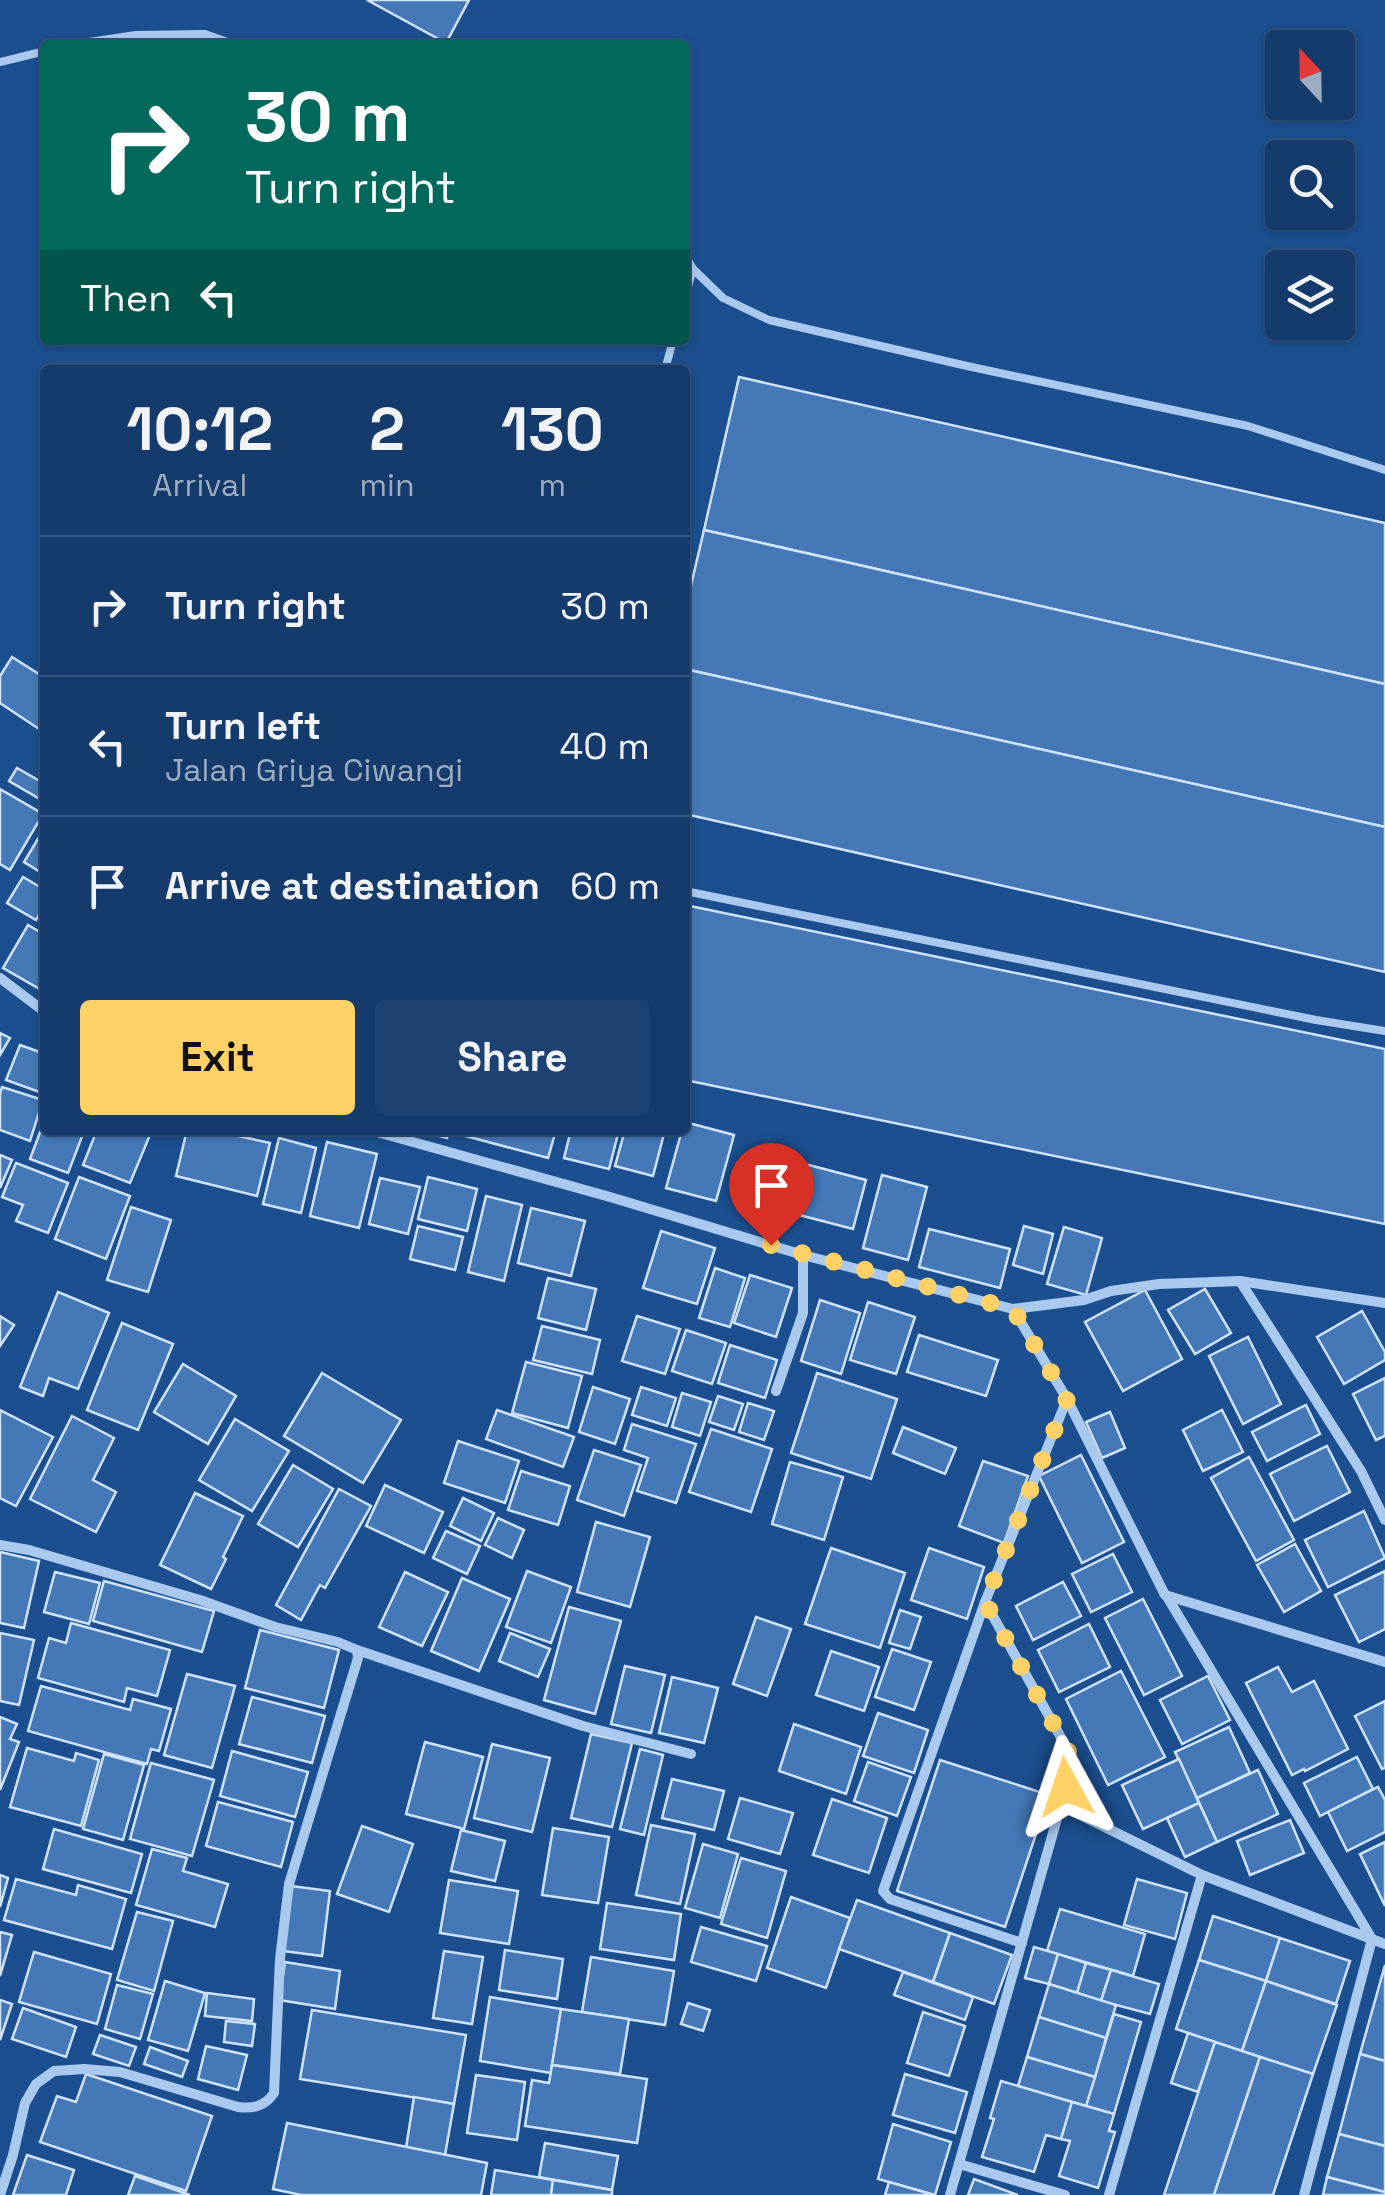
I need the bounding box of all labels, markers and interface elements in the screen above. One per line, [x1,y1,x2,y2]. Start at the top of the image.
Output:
north arrow [1265,30,1355,120]
map controls [1265,30,1355,340]
text: 30 m [245,72,410,161]
icon: right [80,80,210,210]
button: search [1265,140,1355,230]
text: Turn right [245,159,456,216]
button: layers [1265,250,1355,340]
icon: left [191,270,246,325]
text: Then [80,274,171,322]
text: 10:12 [126,391,273,468]
text: 2 [369,391,405,468]
text: 130 [501,391,604,468]
text: Arrival [152,465,247,505]
text: min [360,465,415,505]
text: m [539,465,566,505]
icon: right [80,579,135,634]
text: Turn right [165,582,346,630]
text: 30 m [560,582,650,630]
text: Turn left [165,702,321,750]
icon: left [80,719,135,774]
text: 40 m [559,722,650,770]
text: Jalan Griya Ciwangi [165,750,463,790]
icon: arrive [80,859,135,914]
text: Arrive at destination [165,862,540,910]
text: 60 m [570,862,660,910]
button: Exit [80,1000,355,1115]
button: Share [375,1000,650,1115]
pin [729,1143,814,1246]
icon: arrive [744,1158,799,1213]
position arrow [1014,1735,1118,1839]

